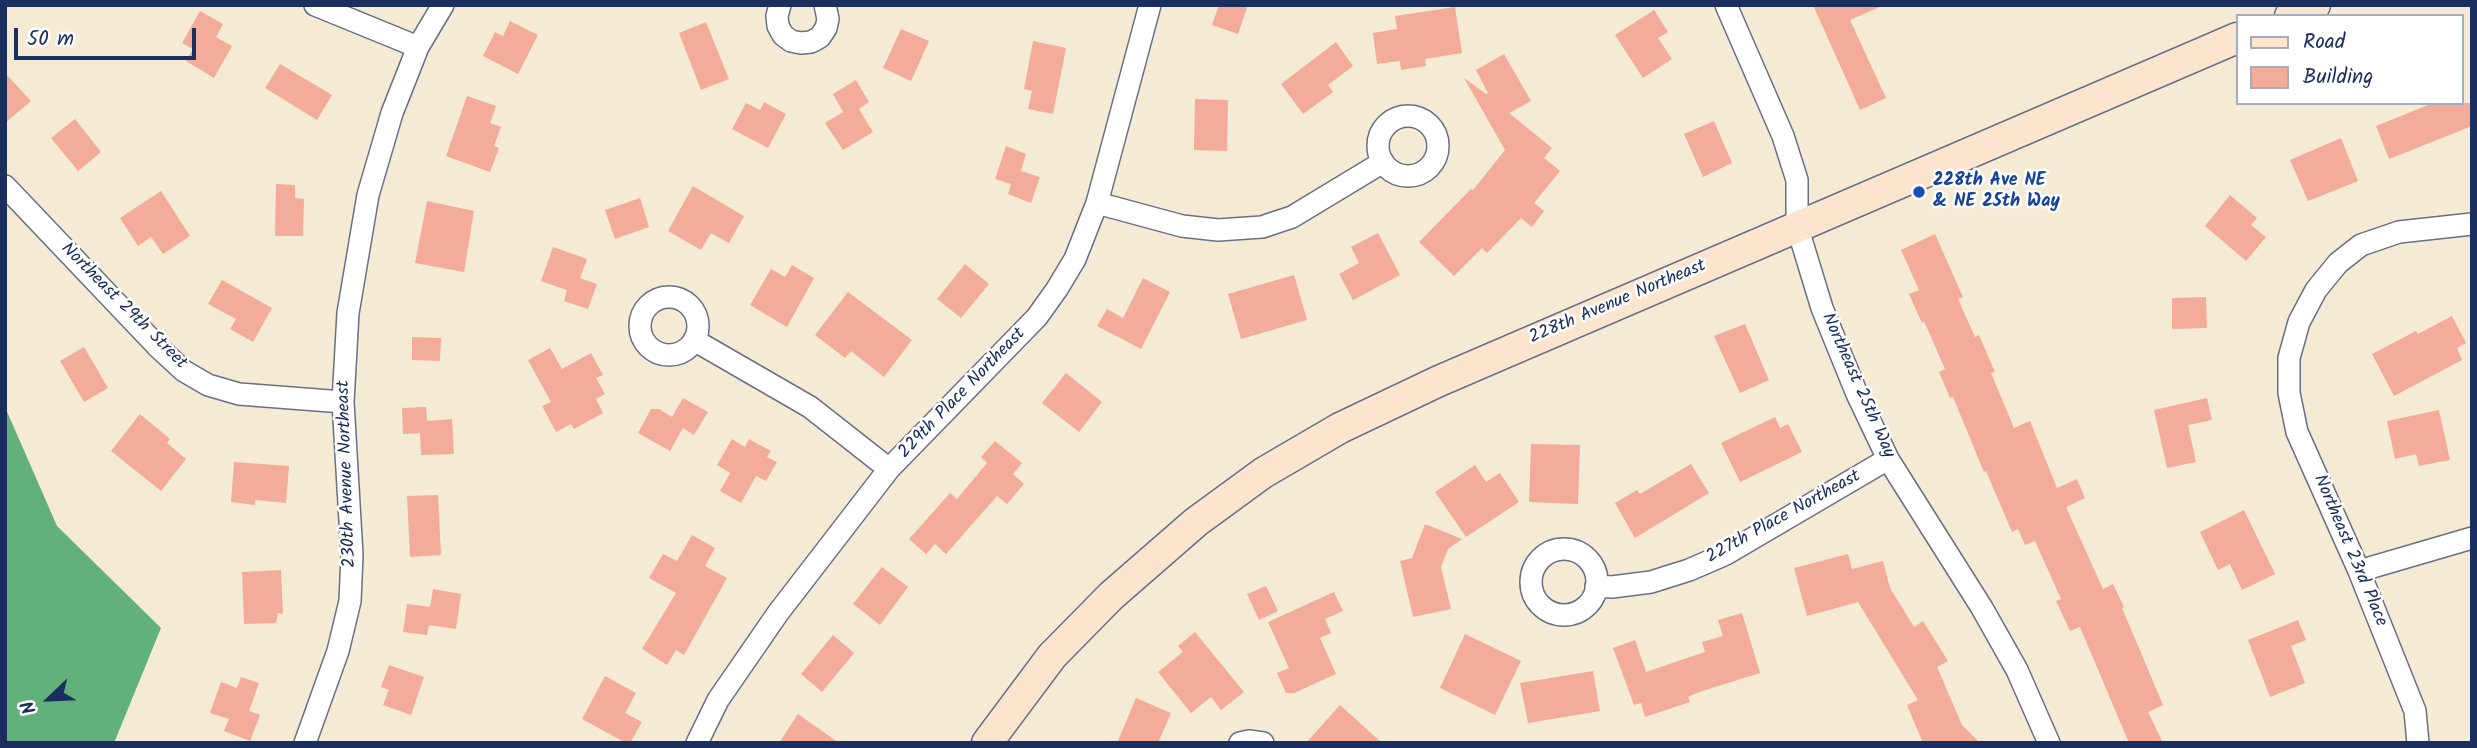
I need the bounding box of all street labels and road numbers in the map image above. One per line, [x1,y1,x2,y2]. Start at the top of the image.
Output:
street label: Northeast 29th Street [55,239,191,375]
street label: 228th Avenue Northeast [1526,256,1710,350]
street label: Northeast 25th Way [1815,310,1899,462]
street label: 229th Place Northeast [895,324,1031,464]
street label: 230th Avenue Northeast [334,380,362,568]
street label: 227th Place Northeast [1703,467,1865,569]
street label: Northeast 23rd Place [2307,472,2391,630]

